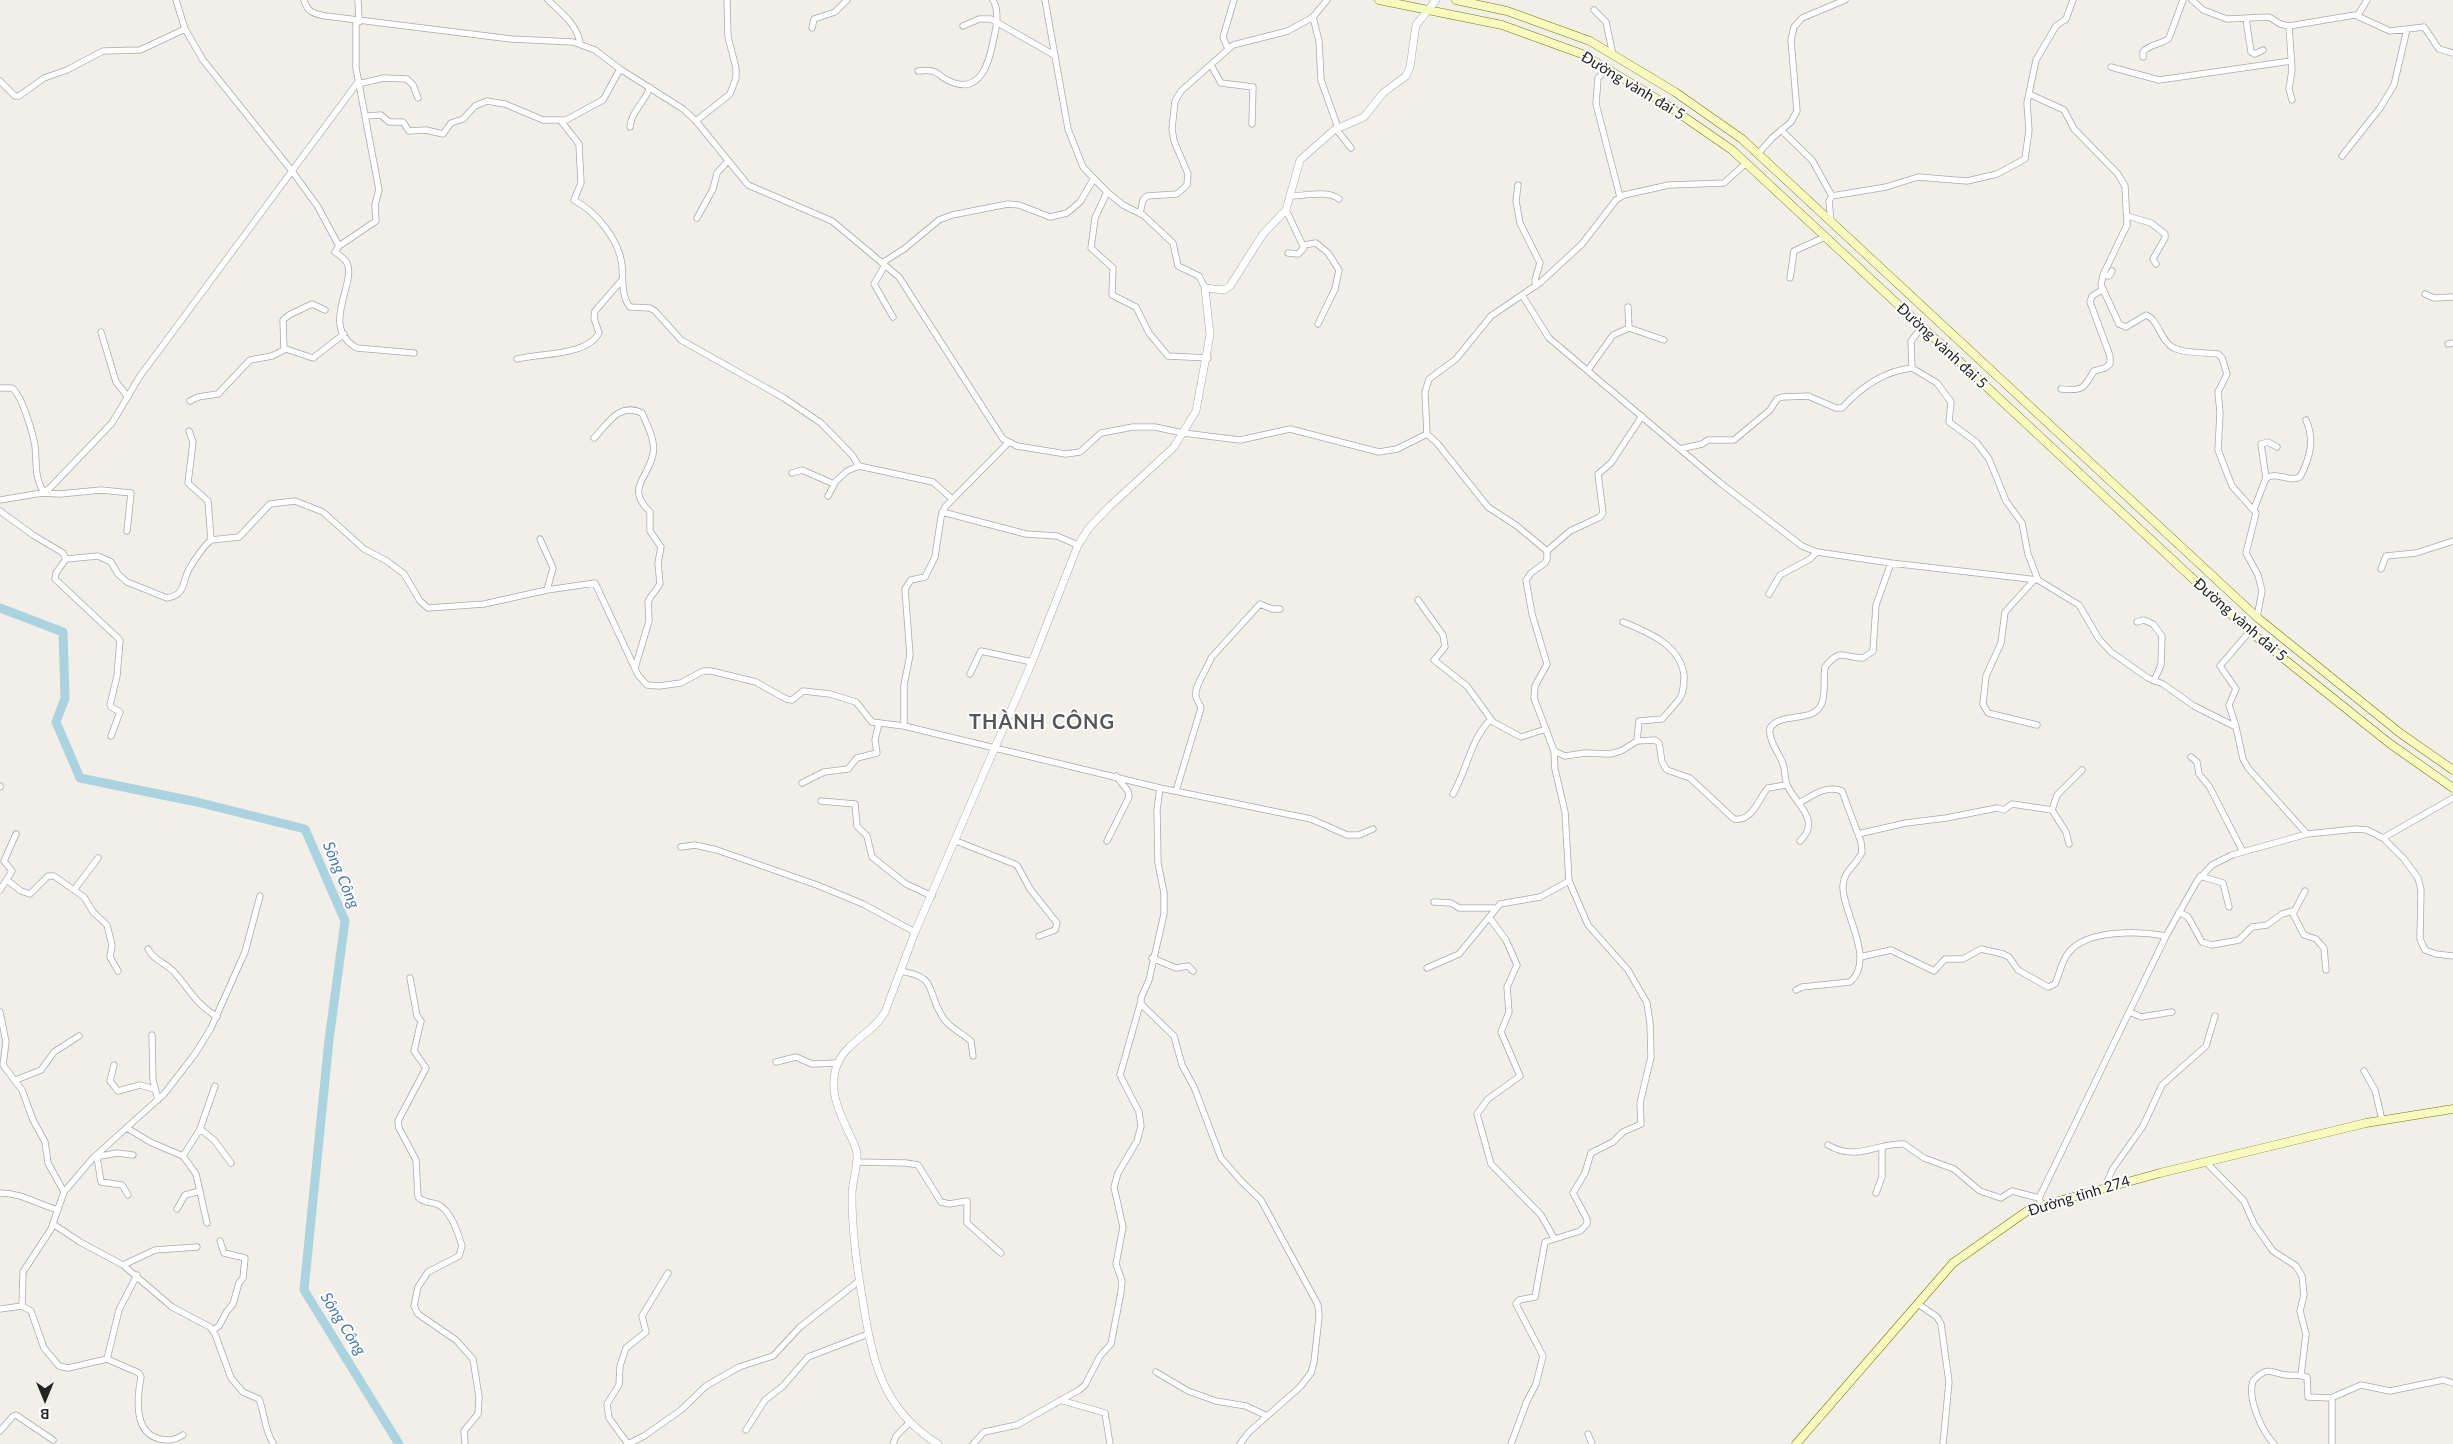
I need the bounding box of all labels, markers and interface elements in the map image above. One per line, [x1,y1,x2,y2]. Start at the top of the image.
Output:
street label: Đường vành đai 5 [1578,48,1688,124]
street label: Đường vành đai 5 [1893,299,1991,393]
street label: Đường vành đai 5 [2190,575,2290,665]
district label: THÀNH CÔNG [968,711,1116,735]
water label: Sông Công [318,839,364,911]
street label: Đường tỉnh 274 [2026,1172,2132,1220]
water label: Sông Công [316,1289,370,1359]
north arrow [20,1374,70,1424]
text: B [40,1406,50,1423]

